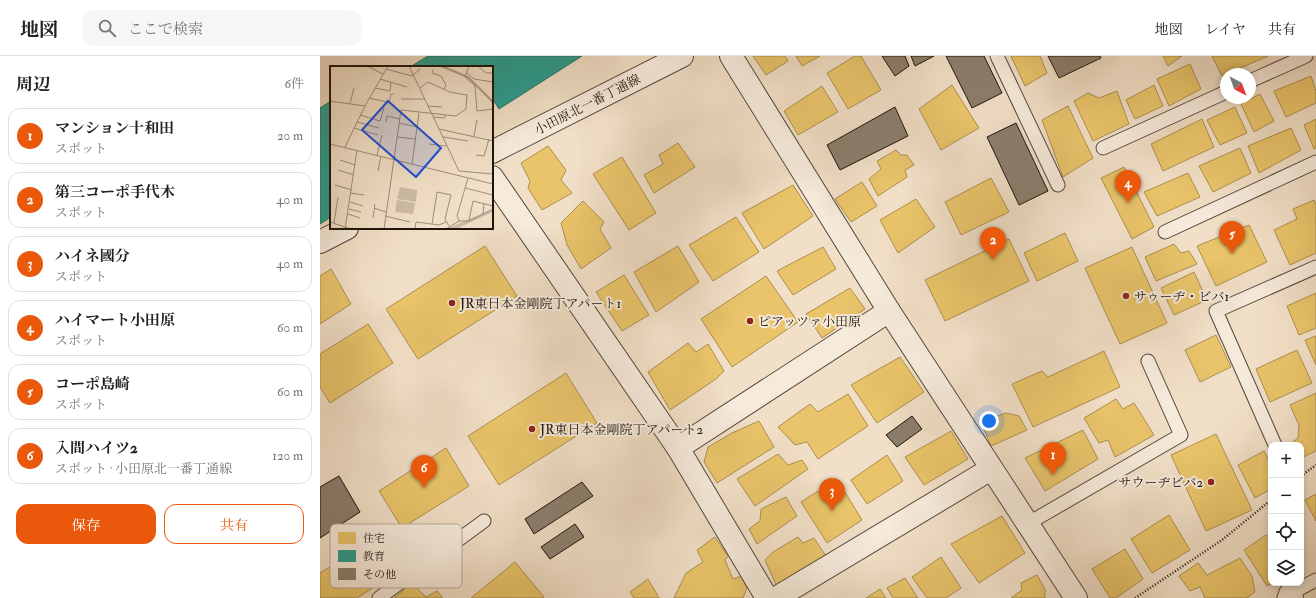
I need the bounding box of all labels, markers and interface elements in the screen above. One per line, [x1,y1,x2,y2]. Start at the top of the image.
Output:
search box [82,10,362,46]
icon: search [96,17,118,39]
text: 地図 [20,18,58,42]
text: ここで検索 [128,20,203,39]
text: 地図 [1155,21,1183,38]
text: レイヤ [1205,21,1246,38]
text: 共有 [1268,21,1296,38]
inset map [330,66,493,229]
north arrow [1220,68,1256,104]
street label: 小田原北一番丁通線 [532,71,643,139]
text: 周辺 [16,74,50,95]
text: 6件 [284,76,304,92]
text: マンション十和田 [55,119,174,138]
text: 1 [28,128,32,144]
text: 20 m [277,128,303,144]
text: スポット [55,141,107,157]
pin: 4 [1115,170,1141,203]
text: 第三コーポ手代木 [55,183,175,202]
text: 2 [27,192,33,208]
text: 40 m [277,192,303,208]
text: スポット [55,205,107,221]
pin: 5 [1219,221,1245,254]
pin: 2 [980,227,1006,260]
text: ハイネ國分 [55,247,130,266]
text: 3 [28,256,33,272]
text: 40 m [277,256,303,272]
text: スポット [55,269,107,285]
place label: サゥーヂ・ビバ1 [1134,289,1230,305]
marker: サゥーヂ・ビバ1 [1121,291,1131,301]
place label: JR東日本金剛院丁アパート1 [459,296,622,312]
marker: JR東日本金剛院丁アパート1 [447,298,457,308]
text: ハイマート小田原 [55,311,175,330]
place label: ピアッツァ小田原 [758,314,861,330]
marker: ピアッツァ小田原 [745,316,755,326]
text: 4 [26,320,34,336]
text: 60 m [277,320,303,336]
text: スポット [55,333,107,349]
text: コーポ島崎 [55,375,130,394]
text: 5 [27,384,33,400]
text: 60 m [277,384,303,400]
text: スポット [55,397,107,413]
your location [979,411,999,431]
place label: JR東日本金剛院丁アパート2 [539,422,704,438]
marker: JR東日本金剛院丁アパート2 [527,424,537,434]
text: 入間ハイツ2 [55,439,138,458]
pin: 1 [1040,442,1066,475]
map controls [1268,442,1304,586]
button: + [1268,442,1304,478]
text: 6 [27,448,33,464]
text: 120 m [272,448,303,464]
pin: 6 [411,455,437,488]
text: スポット · 小田原北一番丁通線 [55,461,232,477]
place label: サウーヂビバ2 [1118,475,1203,491]
marker: サウーヂビバ2 [1206,477,1216,487]
pin: 3 [819,478,845,511]
button: − [1268,478,1304,514]
button: 保存 [16,504,156,544]
button: 共有 [164,504,304,544]
button: locate [1268,514,1304,550]
legend [330,524,462,588]
text: 住宅 [363,532,385,545]
text: 教育 [363,550,385,563]
button: layers [1268,550,1304,586]
text: その他 [363,568,396,581]

